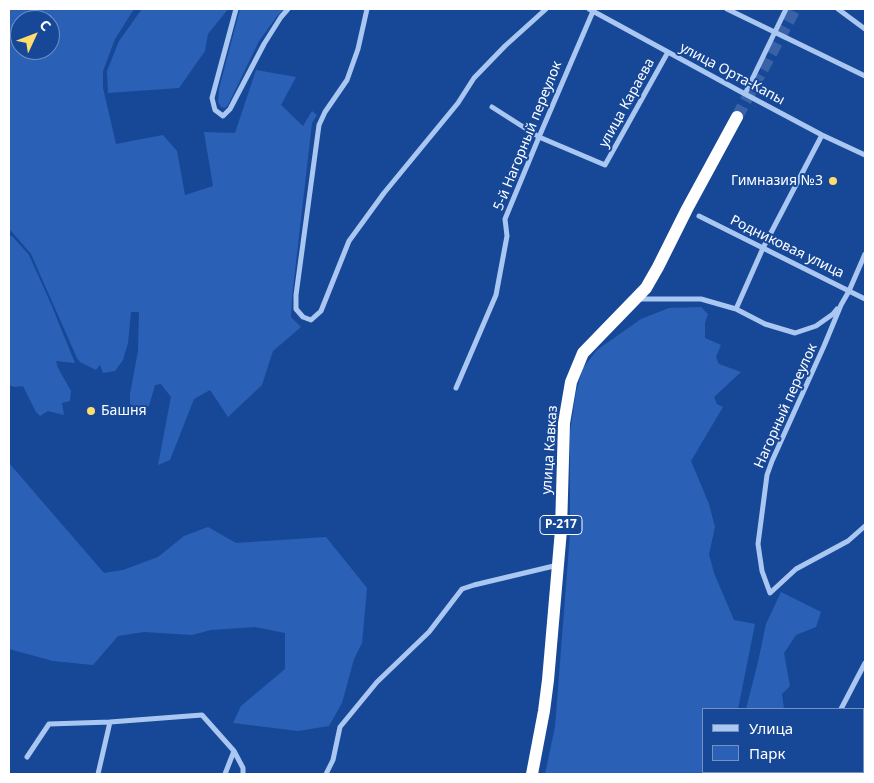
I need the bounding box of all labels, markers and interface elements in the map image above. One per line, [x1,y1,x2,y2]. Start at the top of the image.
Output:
north arrow [10,10,60,60]
text: С [36,15,56,35]
street label: улица Орта-Капы [677,39,787,109]
street label: улица Караева [596,55,658,151]
street label: 5-й Нагорный переулок [490,59,566,213]
place label: Гимназия №3 [731,173,823,189]
marker: Гимназия №3 [827,175,839,187]
street label: Родниковая улица [727,212,847,282]
street label: Нагорный переулок [751,341,821,471]
place label: Башня [101,403,147,419]
marker: Башня [85,405,97,417]
street label: улица Кавказ [539,405,561,495]
road number: Р-217 [540,516,582,534]
legend [702,708,864,773]
text: Улица [749,718,793,738]
text: Парк [749,743,785,763]

